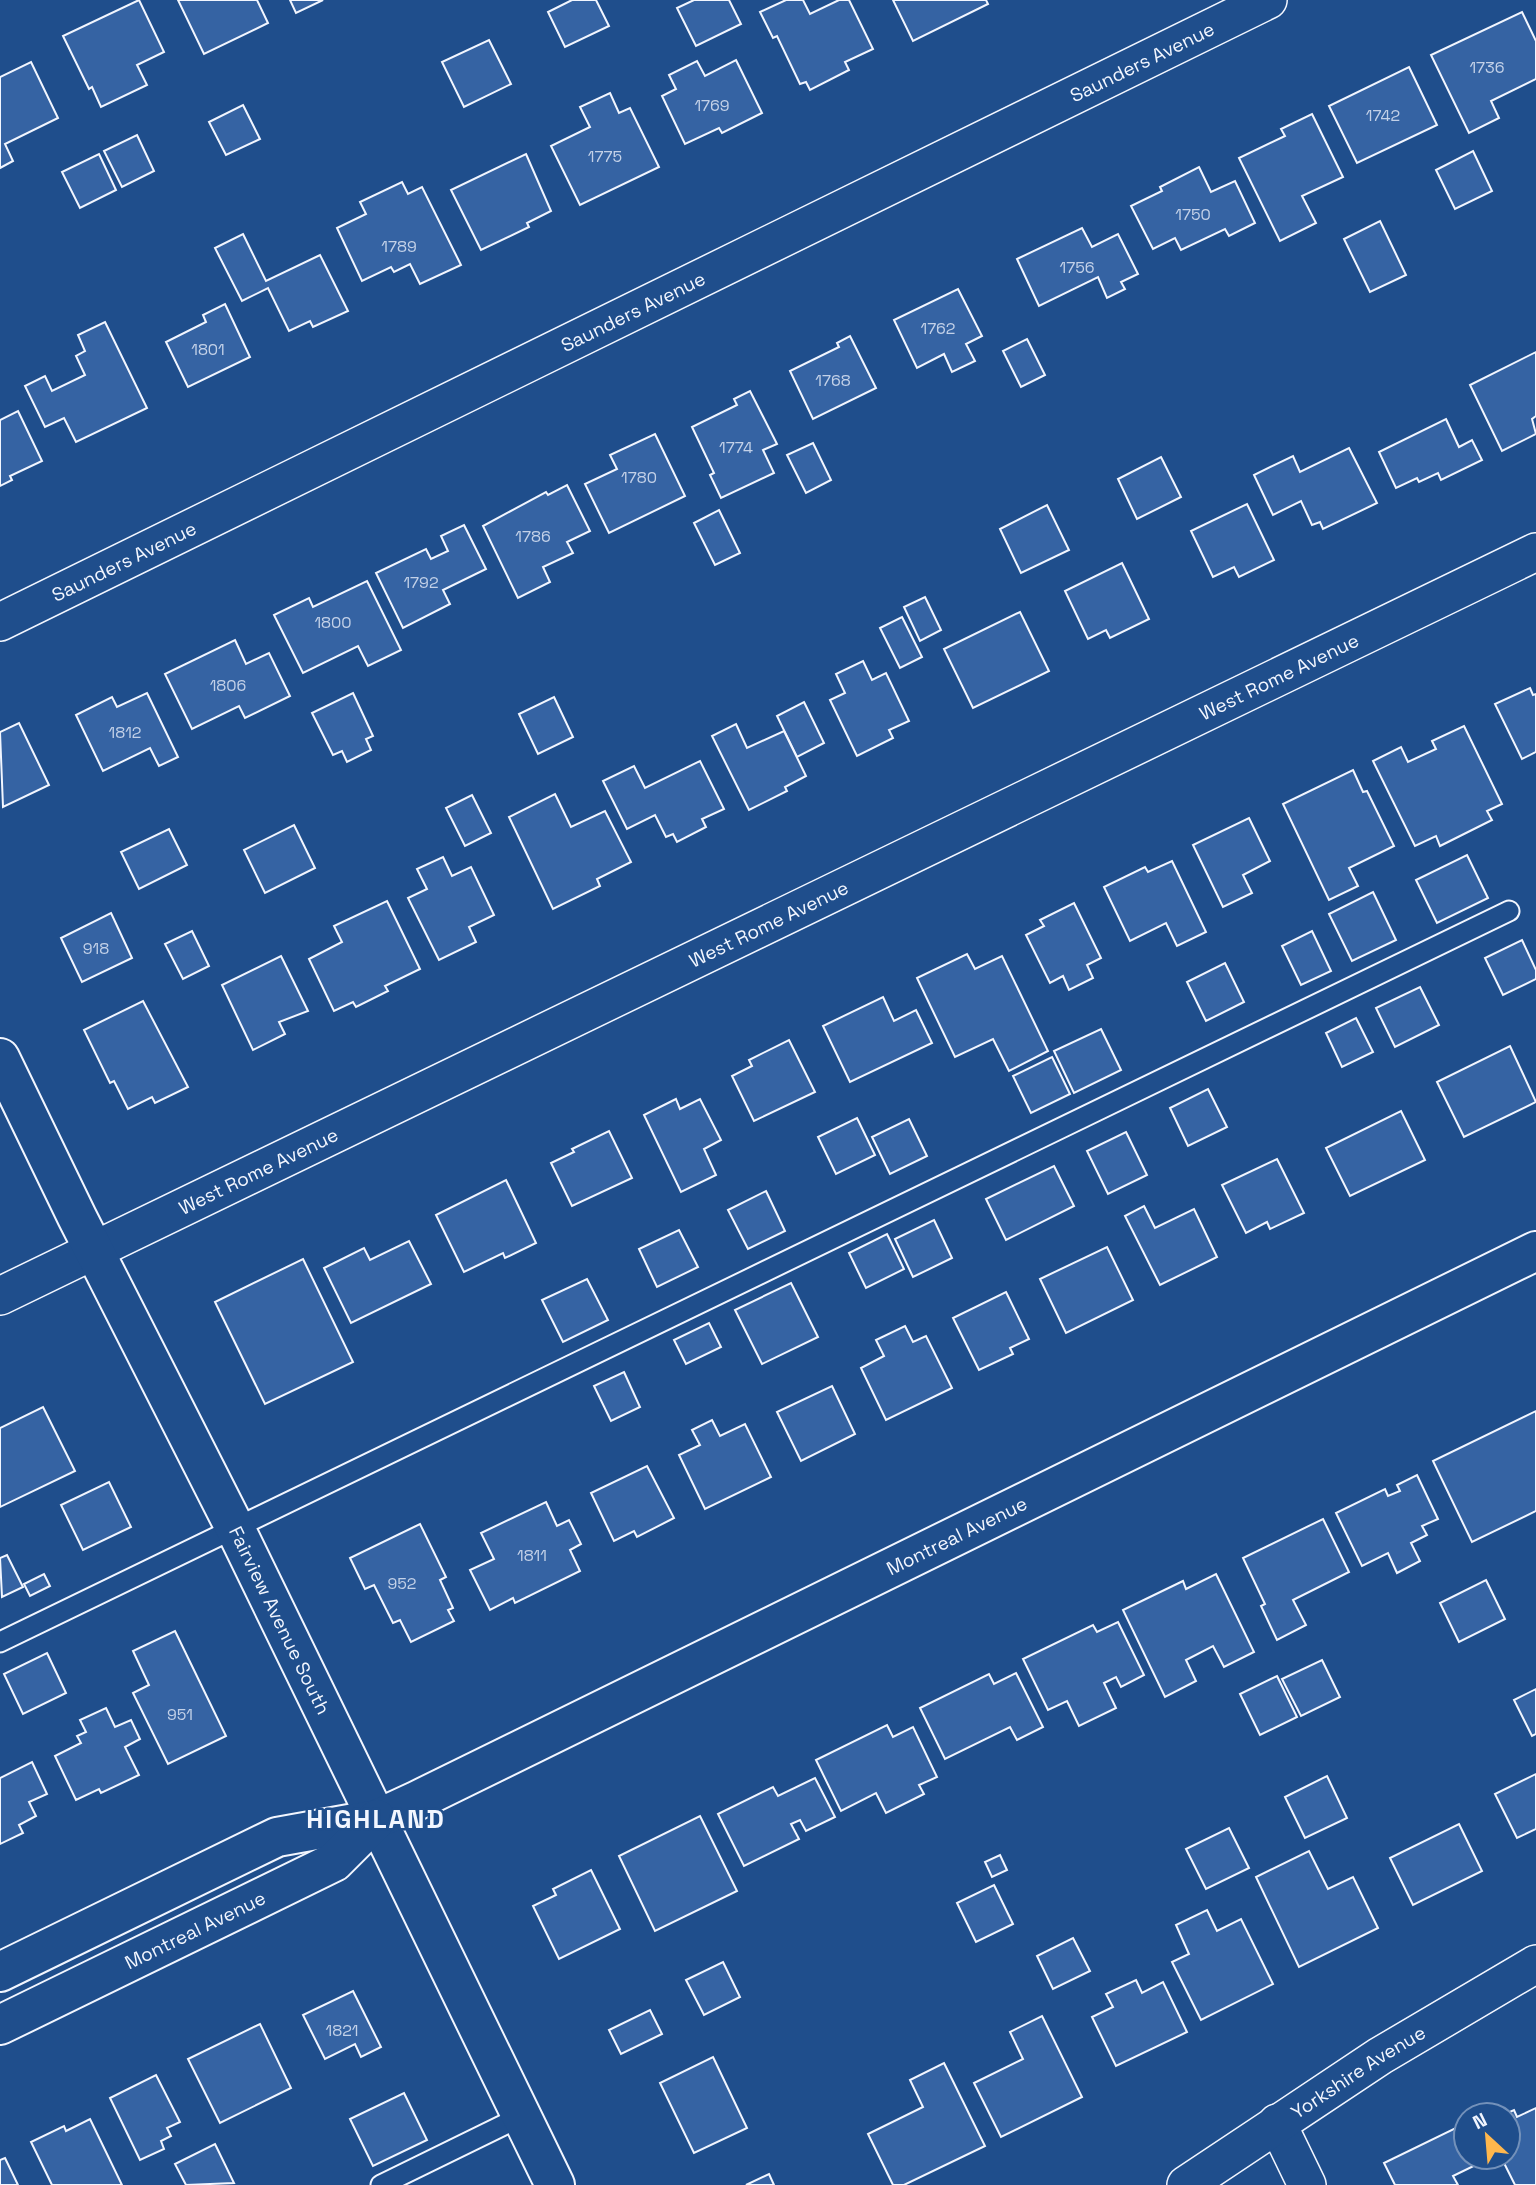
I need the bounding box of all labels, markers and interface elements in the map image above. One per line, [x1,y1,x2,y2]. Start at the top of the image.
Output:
street label: Saunders Avenue [1066,16,1218,108]
house number: 1736 [1469,57,1505,78]
house number: 1769 [694,95,730,116]
house number: 1742 [1366,105,1400,126]
house number: 1775 [588,146,622,167]
house number: 1750 [1175,204,1211,225]
house number: 1789 [381,236,417,257]
house number: 1756 [1059,257,1095,278]
street label: Saunders Avenue [557,266,709,358]
house number: 1762 [921,318,955,339]
house number: 1801 [191,339,225,360]
house number: 1768 [815,370,851,391]
house number: 1774 [719,437,753,458]
house number: 1780 [621,467,657,488]
street label: Saunders Avenue [48,515,200,607]
house number: 1786 [515,526,551,547]
house number: 1792 [403,572,439,593]
house number: 1800 [314,612,352,633]
street label: West Rome Avenue [1195,627,1363,726]
house number: 1806 [210,675,246,696]
house number: 1812 [109,722,142,743]
street label: West Rome Avenue [685,875,852,973]
house number: 918 [83,938,109,959]
street label: West Rome Avenue [174,1122,342,1220]
street label: Montreal Avenue [882,1490,1031,1581]
street label: Fairview Avenue South [223,1522,336,1718]
house number: 1811 [517,1545,547,1566]
house number: 952 [388,1573,416,1594]
house number: 951 [167,1704,193,1725]
district label: HIGHLAND [306,1802,446,1836]
street label: Montreal Avenue [120,1885,270,1975]
house number: 1821 [326,2020,359,2041]
street label: Yorkshire Avenue [1286,2020,1430,2124]
north arrow [1452,2101,1522,2171]
text: N [1469,2107,1491,2135]

